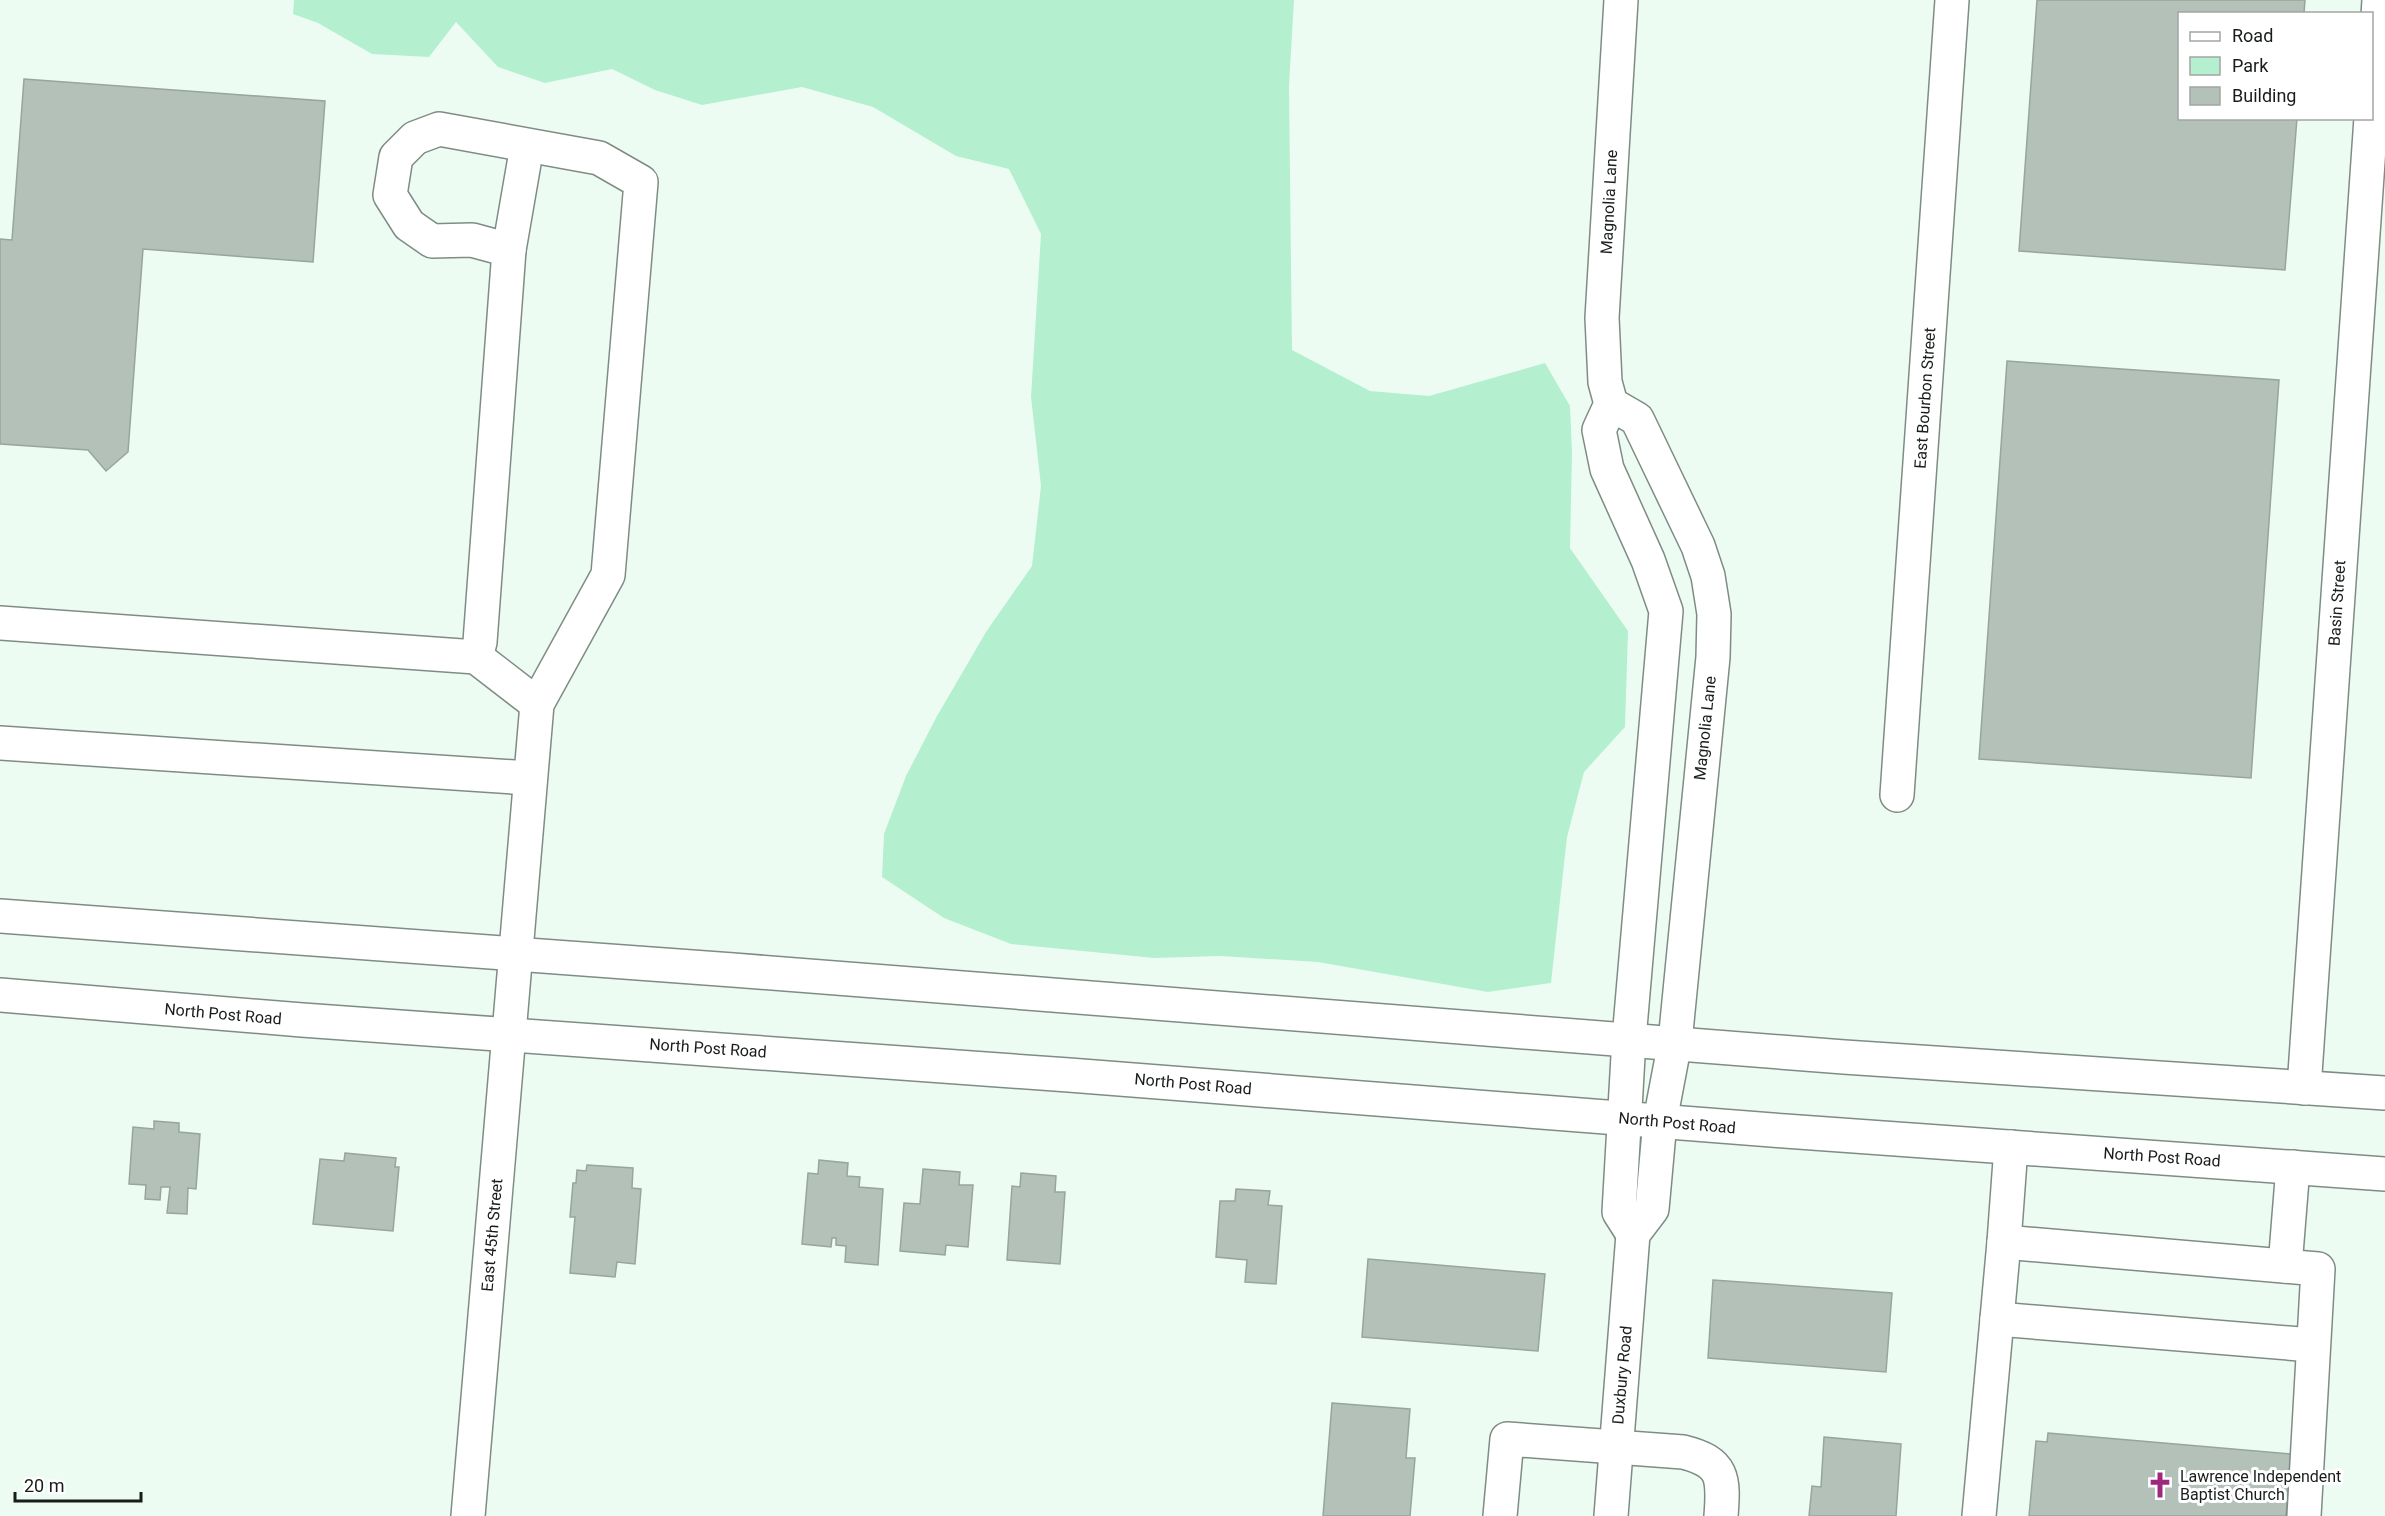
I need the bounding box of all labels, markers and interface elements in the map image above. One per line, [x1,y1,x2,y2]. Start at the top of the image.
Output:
legend [2178,12,2373,120]
text: Road [2232,25,2273,46]
text: Park [2232,55,2269,76]
text: Building [2232,85,2296,106]
street label: Magnolia Lane [1597,149,1621,255]
street label: East Bourbon Street [1911,327,1939,469]
street label: Basin Street [2325,560,2349,646]
street label: Magnolia Lane [1690,675,1720,781]
street label: North Post Road [164,999,282,1029]
street label: North Post Road [649,1034,767,1062]
street label: North Post Road [1134,1069,1252,1099]
street label: North Post Road [1618,1108,1736,1138]
street label: North Post Road [2103,1143,2221,1171]
street label: East 45th Street [478,1178,506,1292]
street label: Duxbury Road [1608,1325,1636,1425]
scale bar [15,1465,141,1503]
place label: Lawrence Independent Baptist Church [2180,1467,2341,1504]
church icon: Lawrence Independent Baptist Church [2145,1470,2175,1500]
text: 20 m [24,1475,64,1496]

